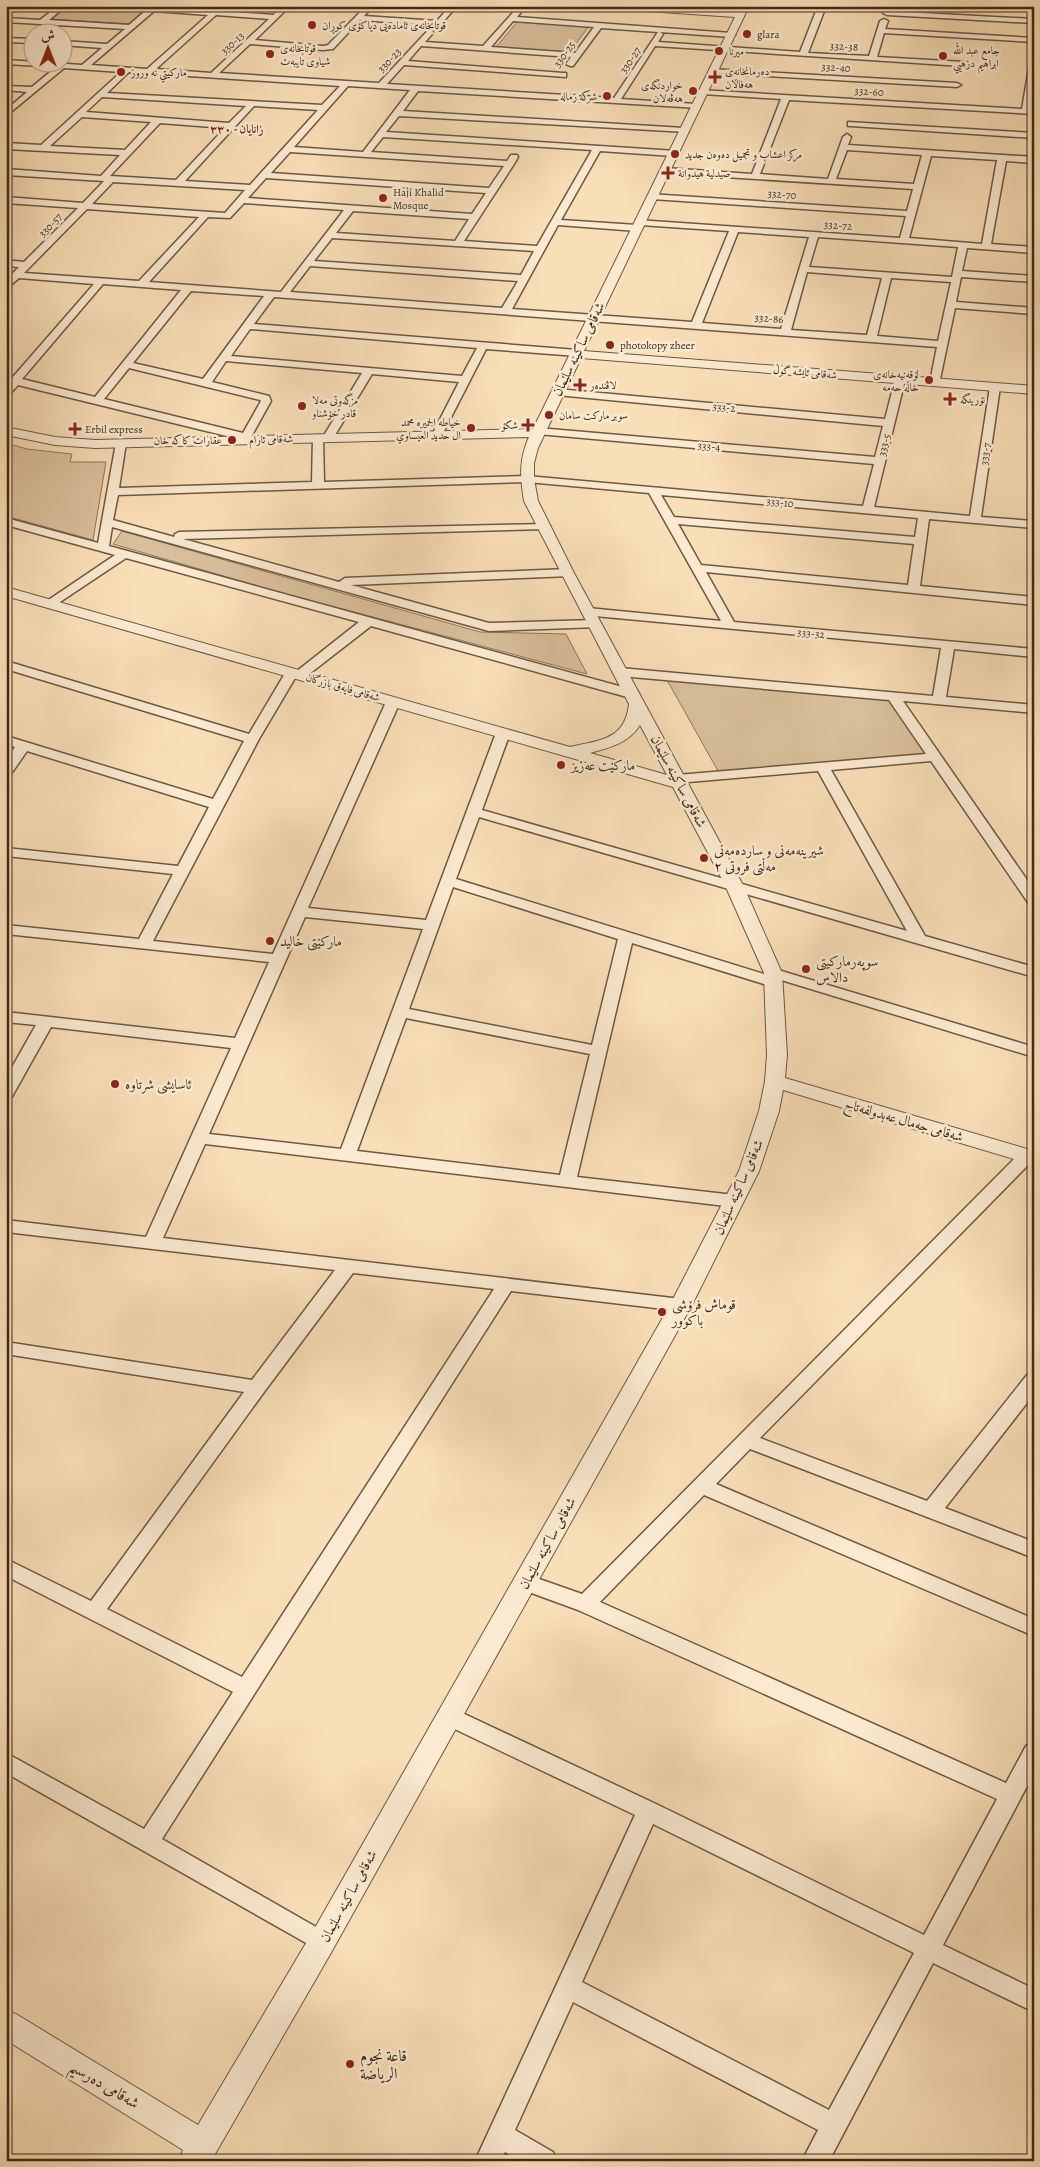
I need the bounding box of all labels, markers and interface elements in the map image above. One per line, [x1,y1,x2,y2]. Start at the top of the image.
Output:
place label: قوتابخانەی ئامادەیی دیاکۆی کوڕان [322,18,446,35]
marker: قوتابخانەی ئامادەیی دیاکۆی کوڕان [306,19,318,31]
north arrow [22,22,72,72]
text: ش [41,26,55,45]
place label: glara [757,27,780,42]
street label: 330-13 [217,28,248,58]
marker: glara [741,28,753,40]
street label: 330-25 [550,38,579,70]
street label: 332-38 [829,38,859,55]
place label: قوتابخانەی شیاوی تایبەت [280,41,331,69]
place label: جامع عبد الله ابراهيم دزهيي [953,41,1000,74]
street label: 330-27 [616,44,645,77]
place label: ميرنا [729,44,744,59]
street label: 330-23 [374,45,405,76]
marker: ميرنا [713,45,725,57]
marker: قوتابخانەی شیاوی تایبەت [264,48,276,60]
marker: جامع عبد الله ابراهيم دزهيي [937,50,949,62]
street label: 332-40 [821,59,851,76]
place label: دەرمانخانەی هەفاڵان [725,64,769,92]
place label: ماركيتي نه وروز [130,65,187,83]
marker: ماركيتي نه وروز [115,66,127,78]
marker: دەرمانخانەی هەفاڵان [709,71,721,83]
place label: خواردنگەی هەڤەلان [641,78,683,106]
street label: 332-60 [854,83,884,100]
marker: خواردنگەی هەڤەلان [687,85,699,97]
place label: شركة زماله [560,89,597,104]
marker: شركة زماله [601,90,613,102]
district label: زانایان - ٣٣٠ [210,121,264,137]
place label: مرکز اعشاب و تجمیل دەوەن جدید [685,147,802,163]
marker: مرکز اعشاب و تجمیل دەوەن جدید [669,148,681,160]
place label: صيدلية هيدوانة [678,166,731,181]
marker: صيدلية هيدوانة [662,167,674,179]
place label: Haji Khalid Mosque [393,185,444,213]
street label: 332-70 [767,186,797,203]
marker: Haji Khalid Mosque [377,192,389,204]
street label: 330-57 [35,210,66,241]
street label: 332-72 [823,217,853,234]
street label: شەقامی ساکینە سلێمان [547,299,609,399]
street label: 332-86 [754,310,784,327]
place label: photokopy zheer [620,338,695,353]
marker: photokopy zheer [604,339,616,351]
street label: شەقامی ئایشە گوڵ [772,362,838,383]
place label: لۆقەنیەخانەی خاڵە حەمە [873,367,919,395]
marker: لۆقەنیەخانەی خاڵە حەمە [923,374,935,386]
place label: لاڤندەر [589,378,617,393]
marker: لاڤندەر [574,379,586,391]
place label: مزگەوتی مەلا قادر خۆشناو [311,392,358,421]
place label: نۆرینگە [960,392,985,407]
marker: نۆرینگە [944,393,956,405]
street label: 333-2 [712,399,736,416]
marker: مزگەوتی مەلا قادر خۆشناو [296,400,308,412]
place label: سوبر ماركت سامان [559,408,628,423]
marker: سوبر ماركت سامان [543,409,555,421]
place label: خياطه الجميره محمد ال حديد العيساوي [396,415,461,444]
place label: شکۆ [500,418,518,433]
marker: شکۆ [522,419,534,431]
place label: Erbil express [85,422,143,437]
marker: خياطه الجميره محمد ال حديد العيساوي [465,422,477,434]
marker: Erbil express [69,423,81,435]
street label: شەقامی ئارام [249,431,293,450]
street label: 333-5 [874,432,895,458]
place label: عقارات كاكه خان [154,433,222,448]
marker: عقارات كاكه خان [226,434,238,446]
street label: 333-4 [697,438,721,455]
street label: 333-7 [977,441,995,466]
street label: 333-10 [766,494,794,511]
street label: 333-32 [796,625,825,642]
street label: شەقامی فایەق بازرگان [304,670,382,705]
street label: شەقامی ساکینە سلێمان [646,731,711,831]
place label: مارکێت عەزیز [569,756,635,775]
marker: مارکێت عەزیز [555,759,567,771]
place label: شیرینەمەنی و ساردەمەنی مەڵتی فروتی ٢ [714,841,824,876]
marker: شیرینەمەنی و ساردەمەنی مەڵتی فروتی ٢ [698,852,710,864]
place label: مارکێتی خالید [280,932,342,951]
marker: مارکێتی خالید [264,935,276,947]
place label: سوپەرمارکیتی دالاس [816,952,879,987]
marker: سوپەرمارکیتی دالاس [800,963,812,975]
place label: ئاسایشی شرتاوە [125,1075,192,1094]
marker: ئاسایشی شرتاوە [109,1078,121,1090]
street label: شەقامی جەمال عەبدولفەتاح [841,1094,966,1149]
street label: شەقامی ساکینە سلێمان [709,1136,768,1238]
place label: قوماش فرۆشی باکوور [670,1295,736,1330]
marker: قوماش فرۆشی باکوور [656,1306,668,1318]
street label: شەقامی ساکینە سلێمان [514,1494,581,1593]
street label: شەقامی ساکینە سلێمان [315,1847,382,1946]
place label: قاعة نجوم الرياضة [360,2045,407,2085]
street label: شەقامی دەرسیم [63,2055,144,2119]
marker: قاعة نجوم الرياضة [344,2058,356,2070]

